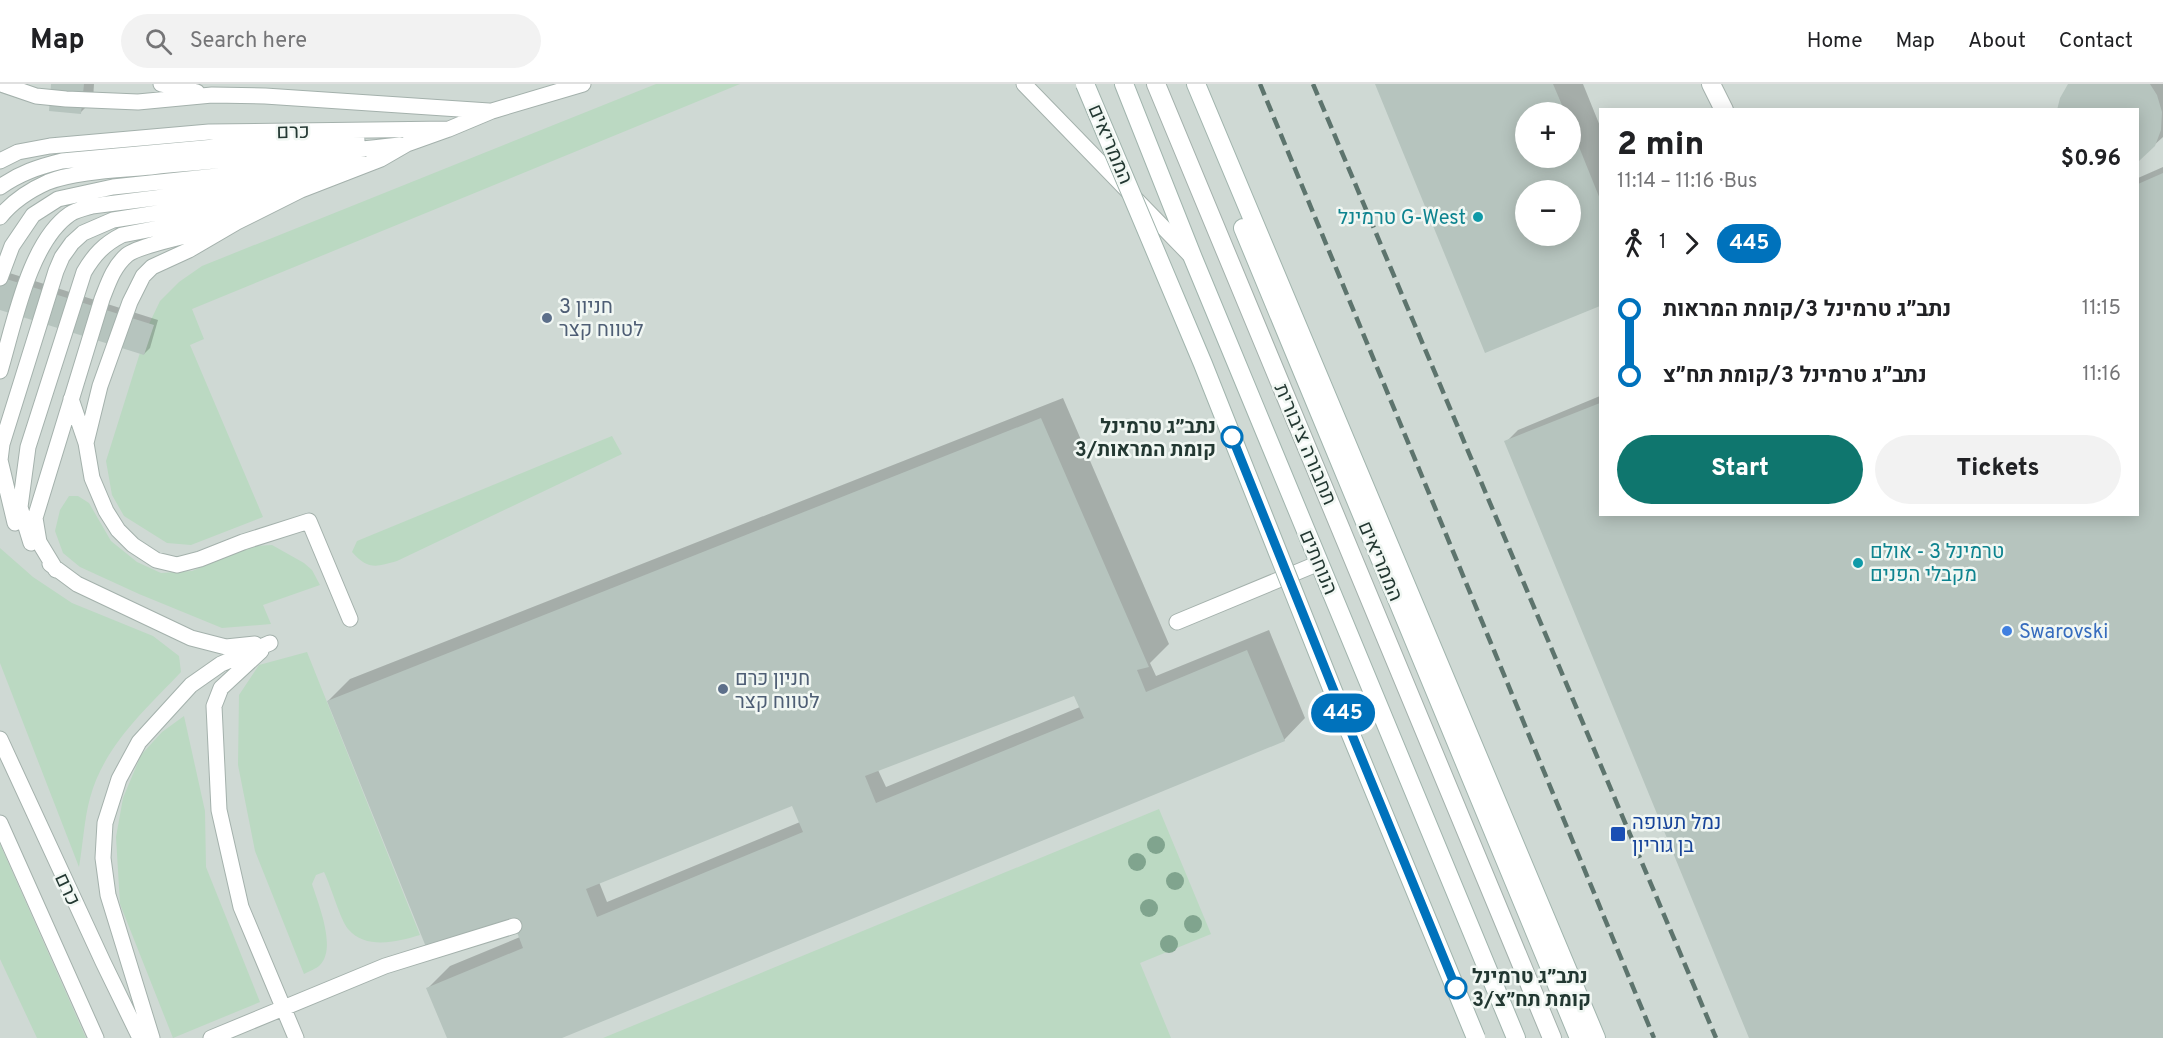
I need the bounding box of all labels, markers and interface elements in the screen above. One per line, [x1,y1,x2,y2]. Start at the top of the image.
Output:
search box [121,14,541,68]
text: Map [30,23,85,59]
icon: search [142,25,175,58]
text: Search here [190,28,307,55]
text: Home [1807,28,1863,55]
text: Map [1896,28,1935,55]
text: About [1968,28,2026,55]
text: Contact [2059,28,2133,55]
street label: הממריאים [1081,101,1138,189]
map controls [1515,102,1581,246]
button: + [1515,102,1581,168]
street label: כרם [276,120,310,146]
text: 2 min [1617,125,1704,167]
text: $0.96 [2061,146,2121,173]
text: 11:14 – 11:16 · Bus [1617,169,1757,195]
button: − [1515,180,1581,246]
place label: טרמינל G-West [1338,206,1466,232]
marker: טרמינל G-West [1471,210,1485,224]
icon: walk [1617,227,1650,260]
icon: forward [1675,227,1708,260]
text: 1 [1659,230,1666,256]
text: 445 [1729,230,1769,257]
place label: חניון 3 לטווח קצר [559,295,643,344]
text: 11:15 [2082,296,2121,322]
text: נתב״ג טרמינל 3/קומת המראות [1663,297,1951,324]
marker: חניון 3 לטווח קצר [540,311,554,325]
text: 11:16 [2082,362,2121,388]
text: נתב״ג טרמינל 3/קומת תח״צ [1663,363,1927,390]
street label: תחבורה ציבורית [1267,380,1341,509]
place label: נתב״ג טרמינל 3/קומת המראות [1075,415,1216,464]
marker: נתב״ג טרמינל 3/קומת המראות [1221,426,1243,448]
button: Start [1617,435,1863,504]
button: Tickets [1875,435,2121,504]
street label: הממריאים [1351,518,1408,606]
street label: הנוחתים [1292,526,1342,599]
place label: טרמינל 3 - אולם מקבלי הפנים [1870,540,2004,589]
marker: טרמינל 3 - אולם מקבלי הפנים [1851,556,1865,570]
place label: Swarovski [2019,620,2108,646]
marker: Swarovski [2000,624,2014,638]
place label: חניון כרם לטווח קצר [735,667,819,716]
marker: חניון כרם לטווח קצר [716,682,730,696]
line badge: 445 [1308,694,1378,732]
text: 445 [1323,700,1363,727]
place label: נמל תעופה בן גוריון [1632,811,1721,860]
marker: נמל תעופה בן גוריון [1609,825,1627,843]
street label: כרם [47,869,85,910]
place label: נתב״ג טרמינל 3/קומת תח״צ [1472,965,1591,1014]
marker: נתב״ג טרמינל 3/קומת תח״צ [1445,977,1467,999]

